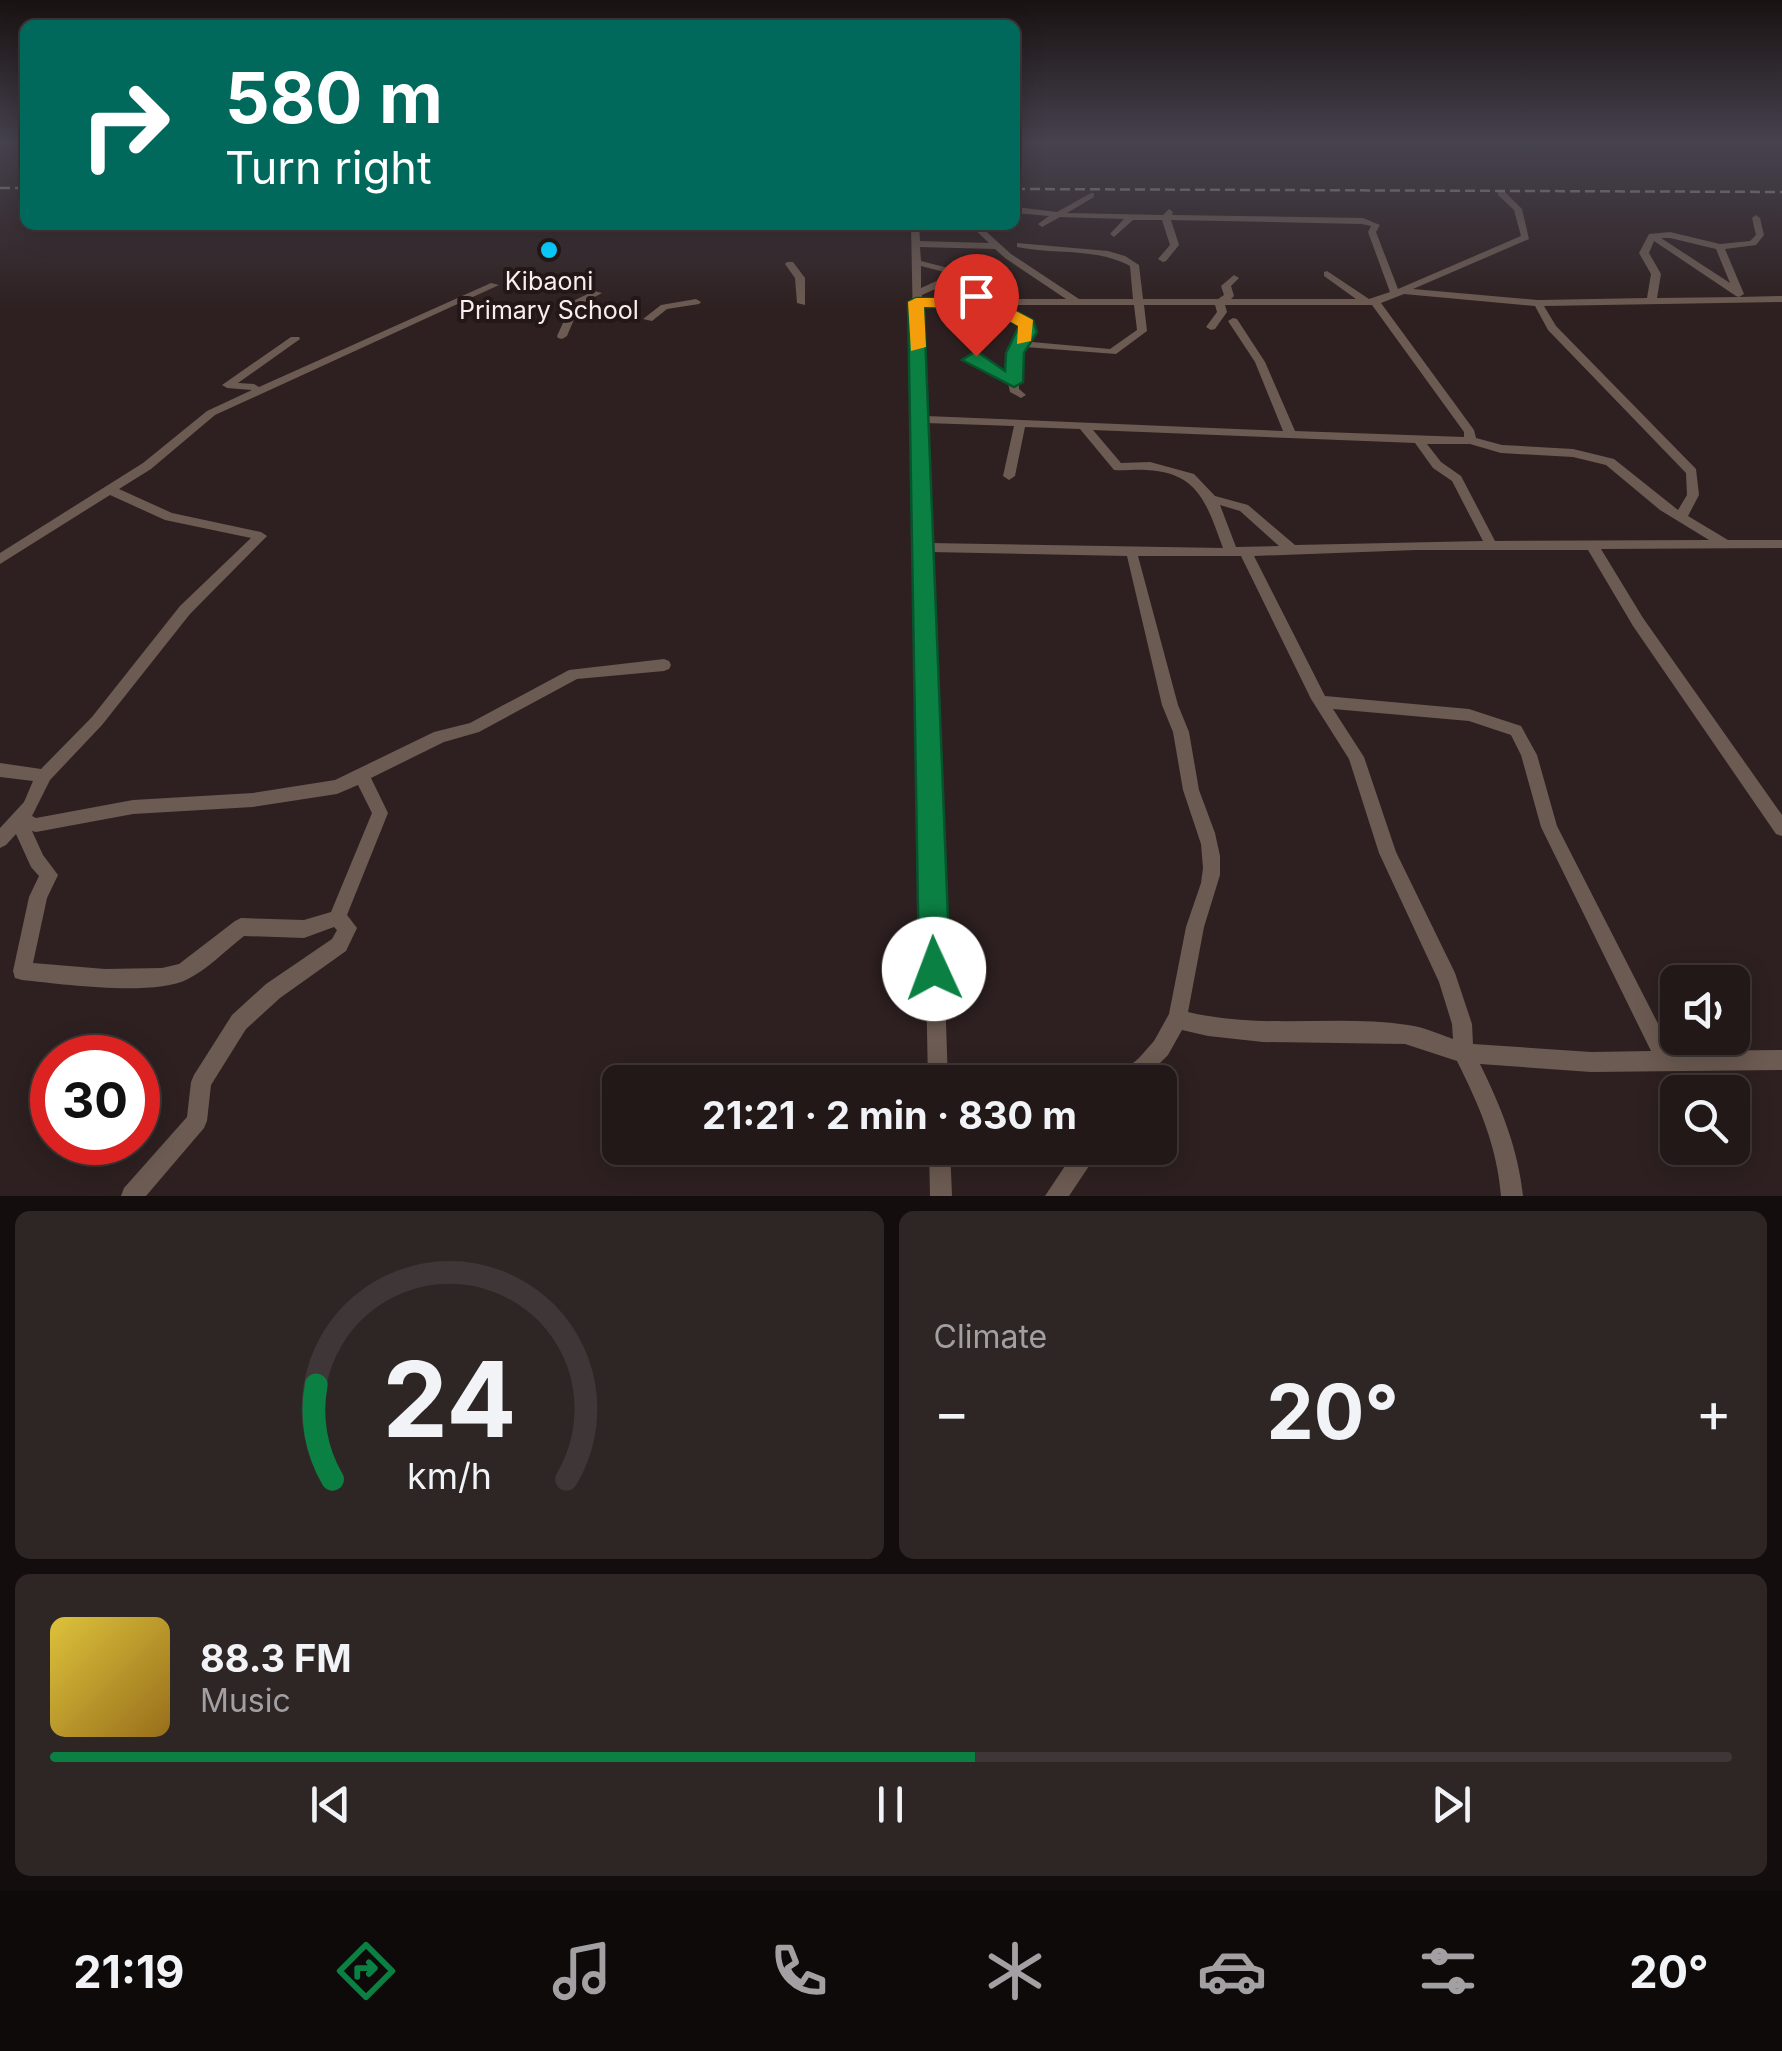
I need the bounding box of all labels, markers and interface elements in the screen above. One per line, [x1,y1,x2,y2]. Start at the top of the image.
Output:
text: 580 m [225,55,443,140]
icon: right [60,60,190,190]
text: Turn right [225,140,432,195]
marker: Kibaoni Primary School [538,239,560,261]
pin [934,254,1019,357]
place label: Kibaoni Primary School [459,266,639,325]
icon: arrive [949,269,1004,324]
position arrow [882,917,986,1021]
map controls [1660,965,1750,1165]
button: sound [1660,965,1750,1055]
speed limit sign: 30 [30,1035,160,1165]
button: search [1660,1075,1750,1165]
text: 21:21 · 2 min · 830 m [702,1092,1077,1138]
text: Climate [934,1317,1047,1356]
text: 24 [382,1336,516,1462]
text: 20° [1267,1366,1399,1457]
text: − [934,1379,970,1445]
text: + [1696,1379,1732,1445]
text: km/h [407,1454,492,1498]
text: 88.3 FM [200,1635,352,1681]
text: Music [200,1681,291,1720]
icon: previous [303,1777,358,1832]
icon: pause [863,1777,918,1832]
icon: next [1424,1777,1479,1832]
icon: directions [331,1936,401,2006]
icon: music [547,1936,617,2006]
icon: phone [764,1936,834,2006]
icon: climate [980,1936,1050,2006]
icon: car [1197,1936,1267,2006]
icon: filters [1413,1936,1483,2006]
text: 21:19 [73,1944,185,1999]
text: 20° [1629,1944,1709,1999]

